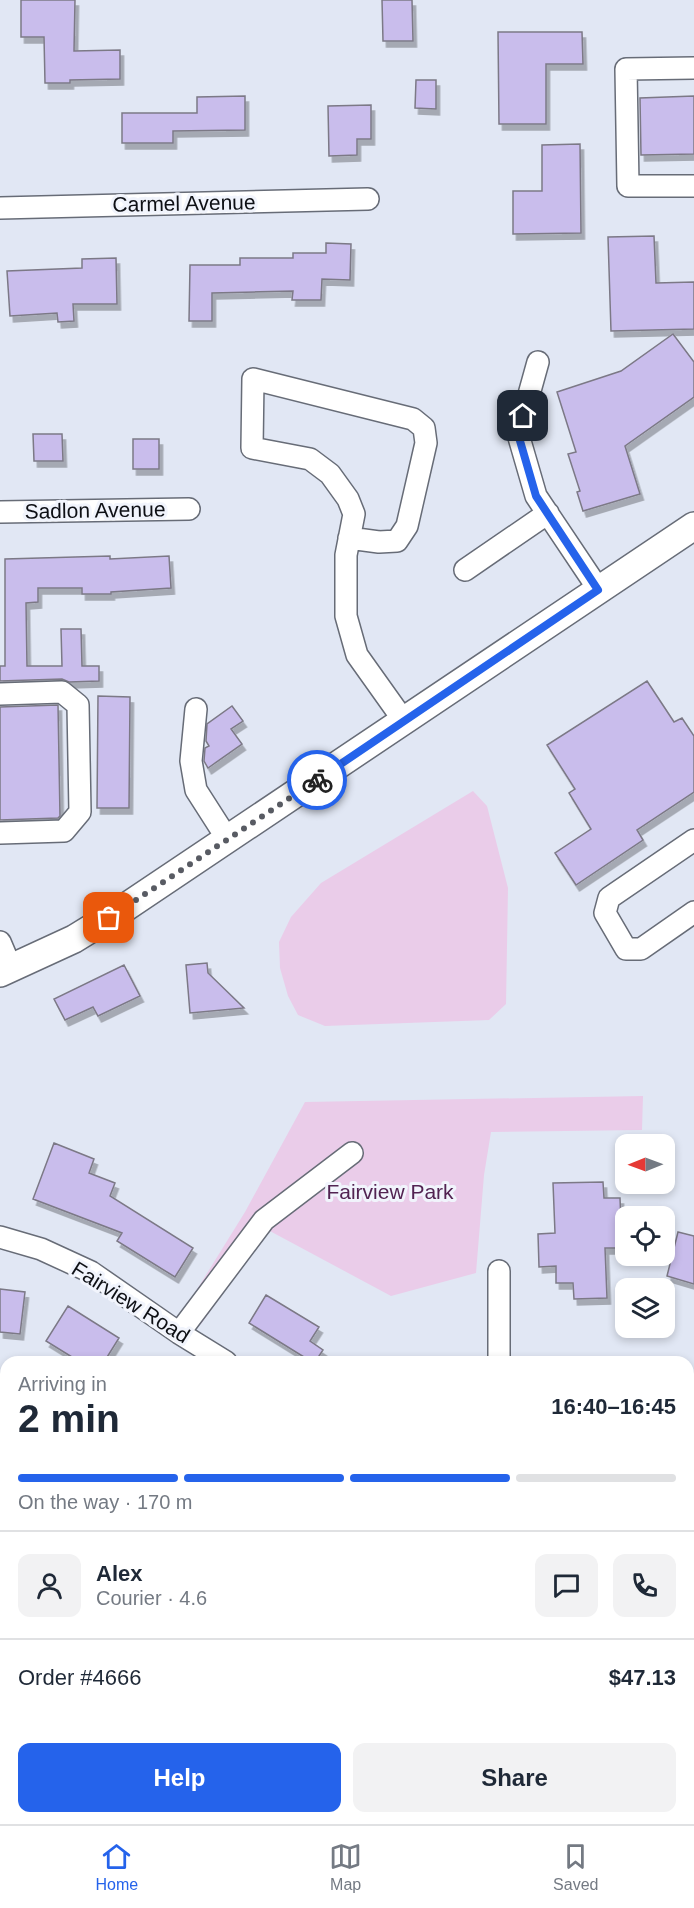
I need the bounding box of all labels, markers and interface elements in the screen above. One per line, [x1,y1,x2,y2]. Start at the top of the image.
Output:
street label: Carmel Avenue [112,190,256,216]
pin [497,390,548,441]
icon: home [506,399,539,432]
street label: Sadlon Avenue [24,497,166,523]
courier [287,750,347,810]
icon: bike [301,764,334,797]
pin [83,892,134,943]
icon: bag [92,901,125,934]
north arrow [615,1134,675,1194]
map controls [615,1134,675,1338]
park label: Fairview Park [326,1180,454,1203]
button: locate [615,1206,675,1266]
street label: Fairview Road [68,1257,194,1347]
button: layers [615,1278,675,1338]
text: Arriving in [18,1373,107,1395]
text: 16:40–16:45 [551,1394,676,1419]
text: 2 min [18,1397,120,1440]
text: On the way · 170 m [18,1491,193,1513]
button: person [18,1554,81,1617]
button: chat [535,1554,598,1617]
button: phone [613,1554,676,1617]
text: Alex [96,1561,142,1586]
text: Courier · 4.6 [96,1587,207,1609]
text: Order #4666 [18,1665,142,1690]
text: $47.13 [609,1665,676,1690]
button: Help [18,1743,341,1812]
button: Share [353,1743,676,1812]
tab: Home [95,1840,138,1894]
tab: Map [329,1840,362,1894]
tab: Saved [553,1840,598,1894]

